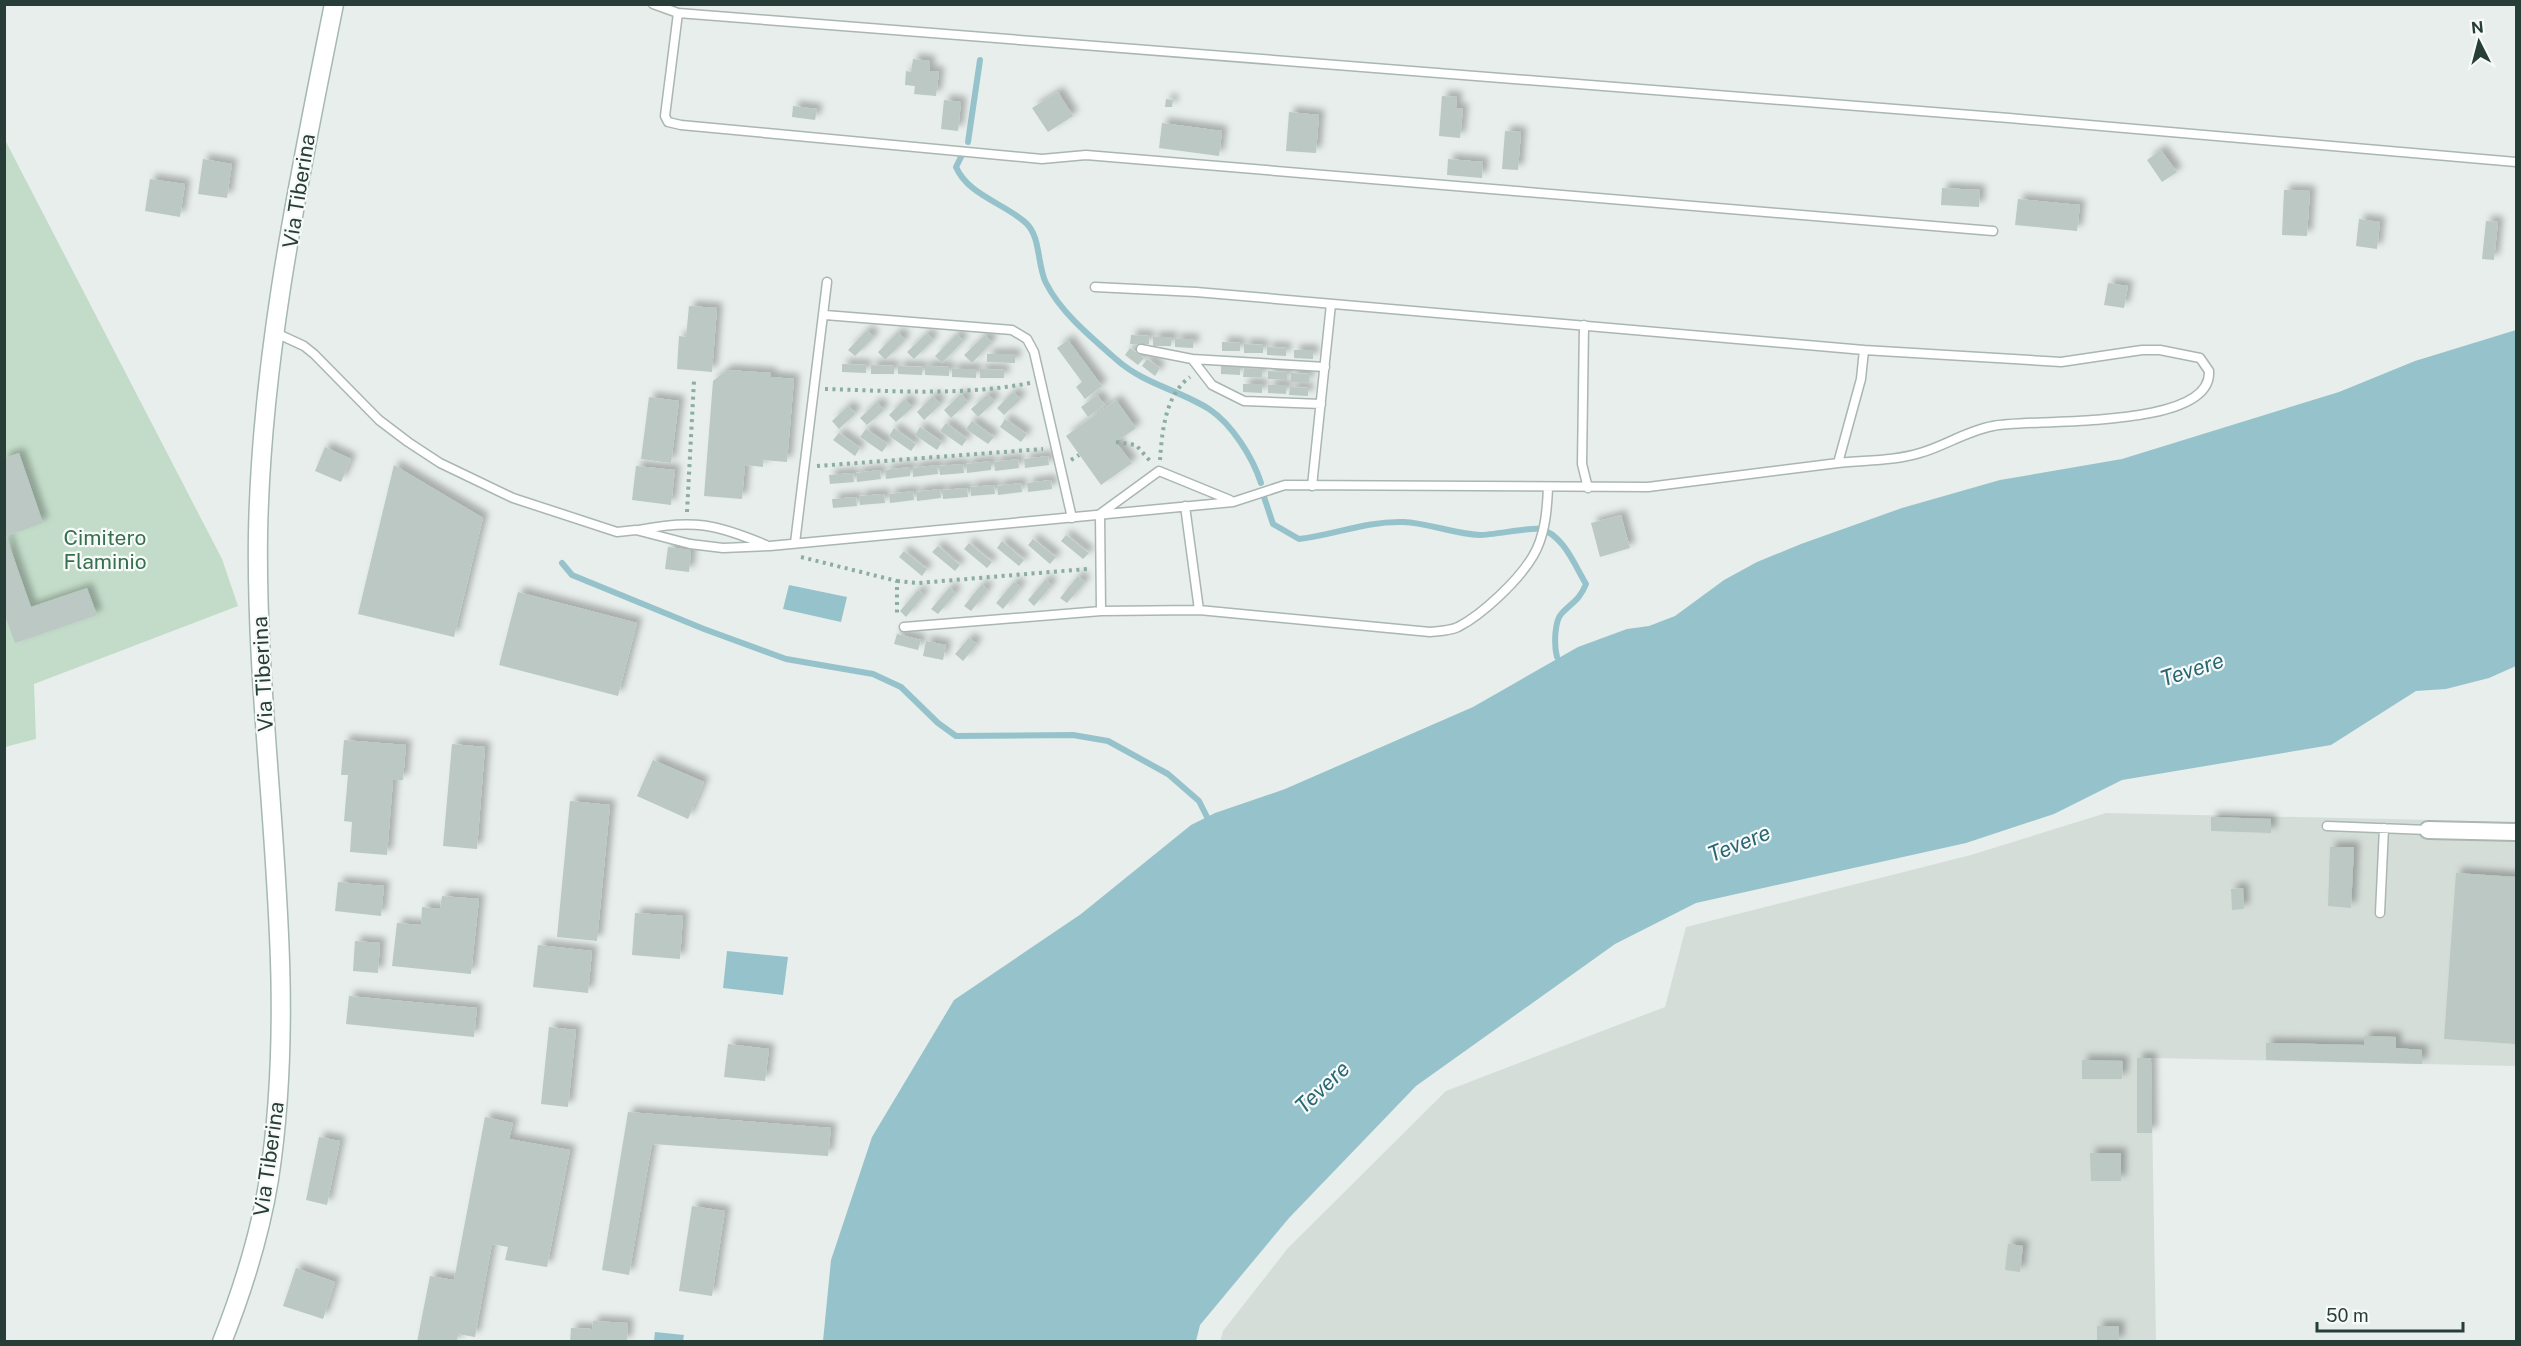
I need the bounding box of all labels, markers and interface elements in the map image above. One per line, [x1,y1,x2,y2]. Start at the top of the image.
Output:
north arrow [2449,12,2509,72]
text: N [2470,17,2485,38]
street label: Via Tiberina [277,132,320,250]
park label: Cimitero Flaminio [63,525,147,574]
street label: Via Tiberina [247,616,278,732]
water label: Tevere [2157,647,2227,691]
water label: Tevere [1704,819,1774,867]
water label: Tevere [1289,1055,1355,1119]
street label: Via Tiberina [248,1100,289,1218]
scale bar [2317,1295,2462,1333]
text: 50 m [2326,1305,2369,1326]

